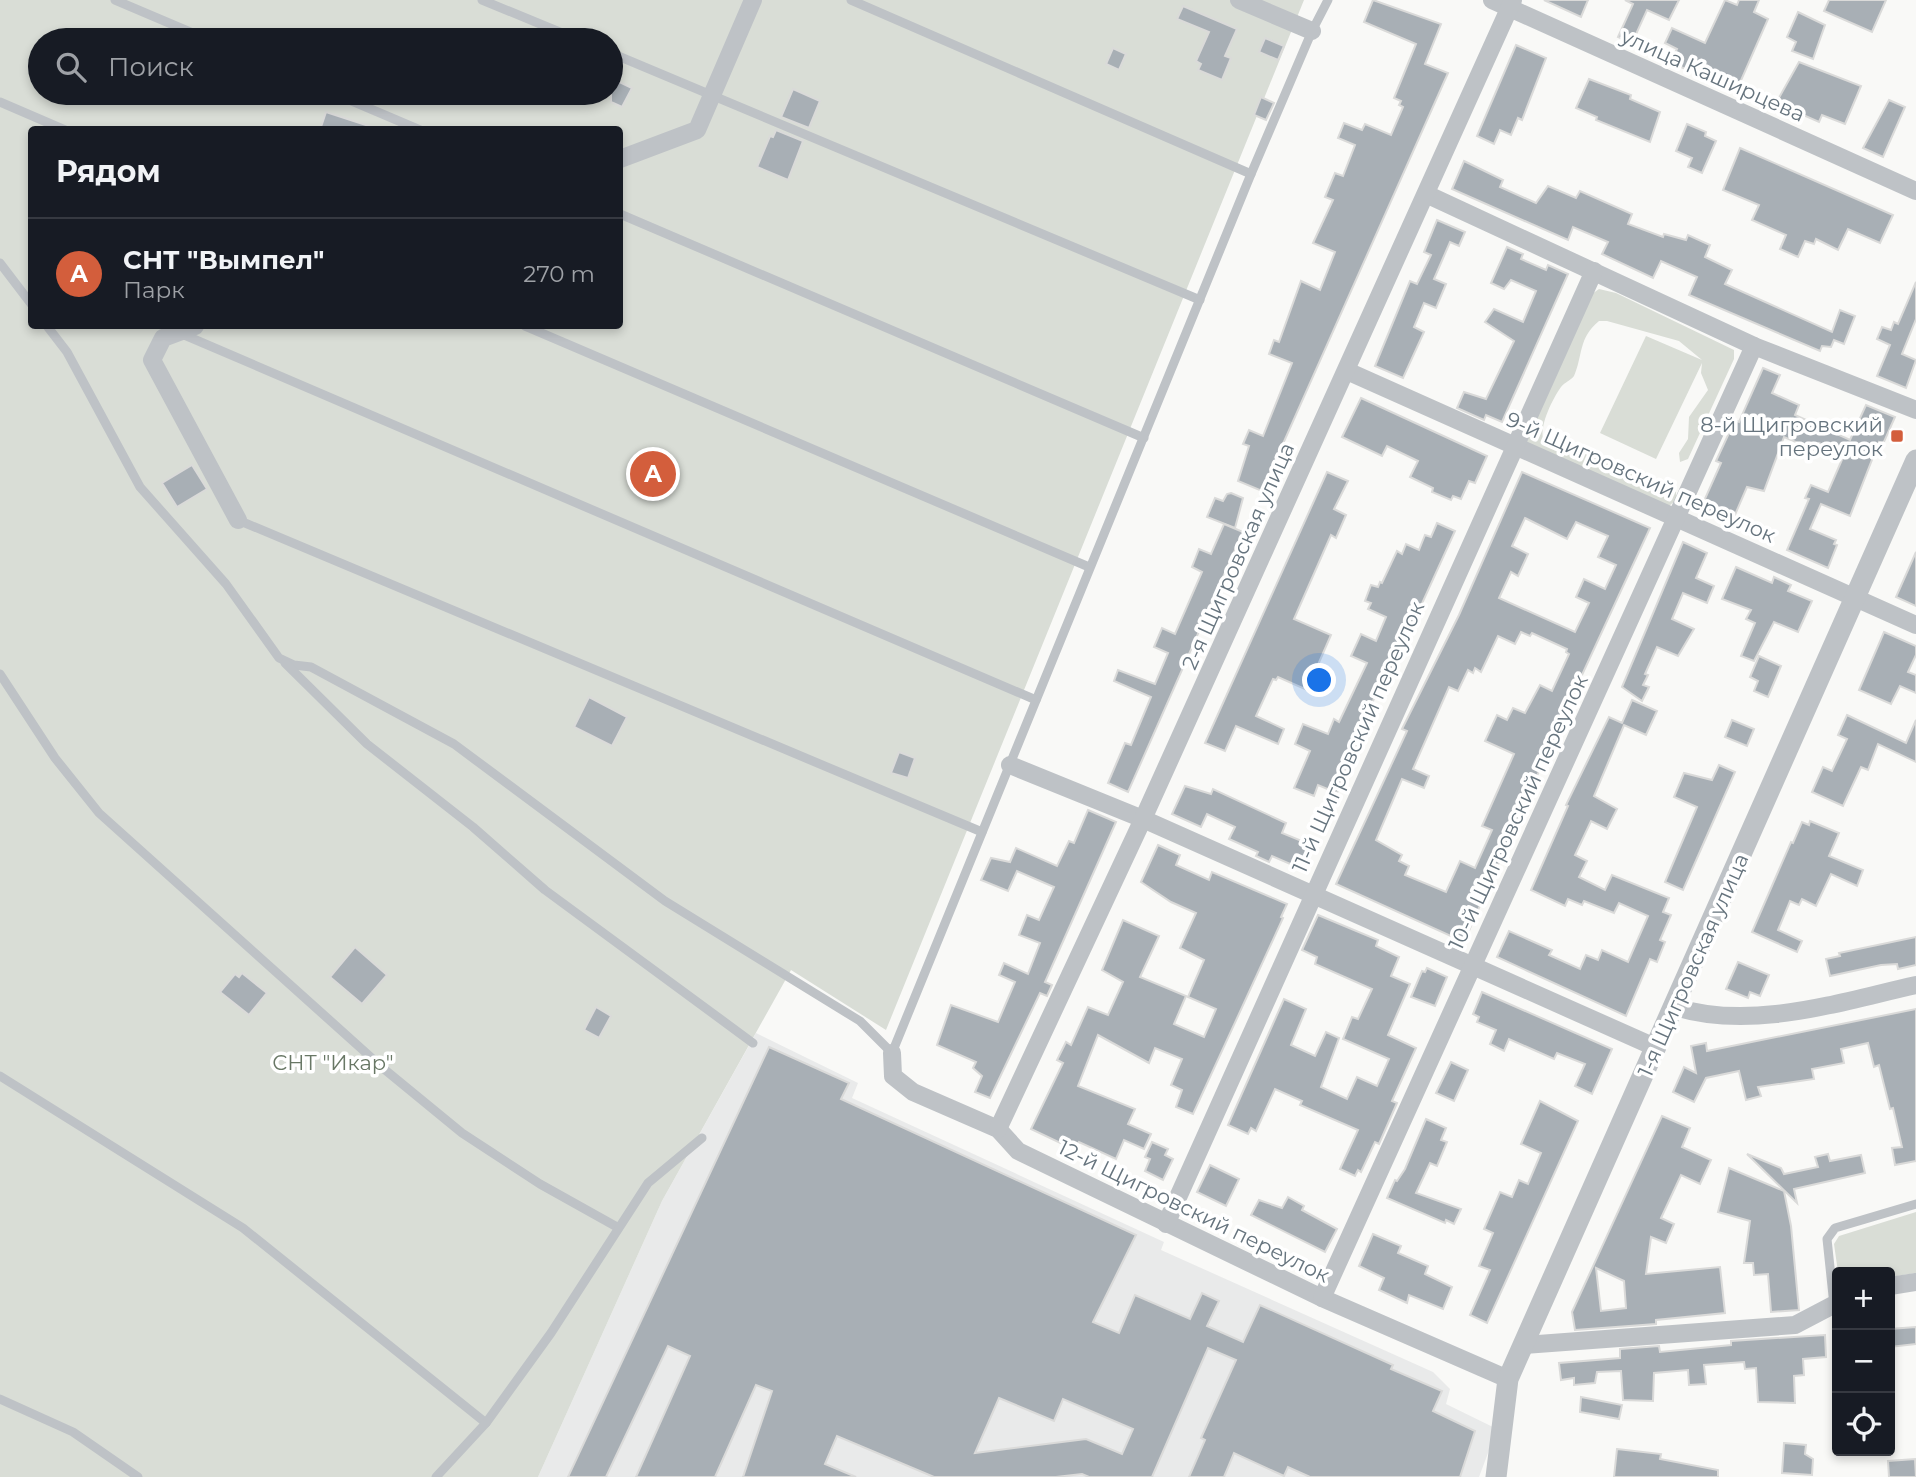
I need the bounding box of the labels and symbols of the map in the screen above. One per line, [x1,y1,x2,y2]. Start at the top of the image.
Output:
street label: улица Каширцева [1616,23,1809,127]
street label: 9-й Щигровский переулок [1502,406,1780,548]
place label: 8-й Щигровский переулок [1700,412,1883,461]
marker: 8-й Щигровский переулок [1889,428,1905,444]
street label: 2-я Щигровская улица [1177,439,1299,673]
pin: A [630,448,676,500]
street label: 11-й Щигровский переулок [1287,597,1429,877]
your location [1302,663,1336,697]
street label: 10-й Щигровский переулок [1443,670,1593,954]
street label: 1-я Щигровская улица [1632,850,1754,1080]
park label: СНТ "Икар" [272,1050,394,1075]
street label: 12-й Щигровский переулок [1054,1134,1334,1288]

